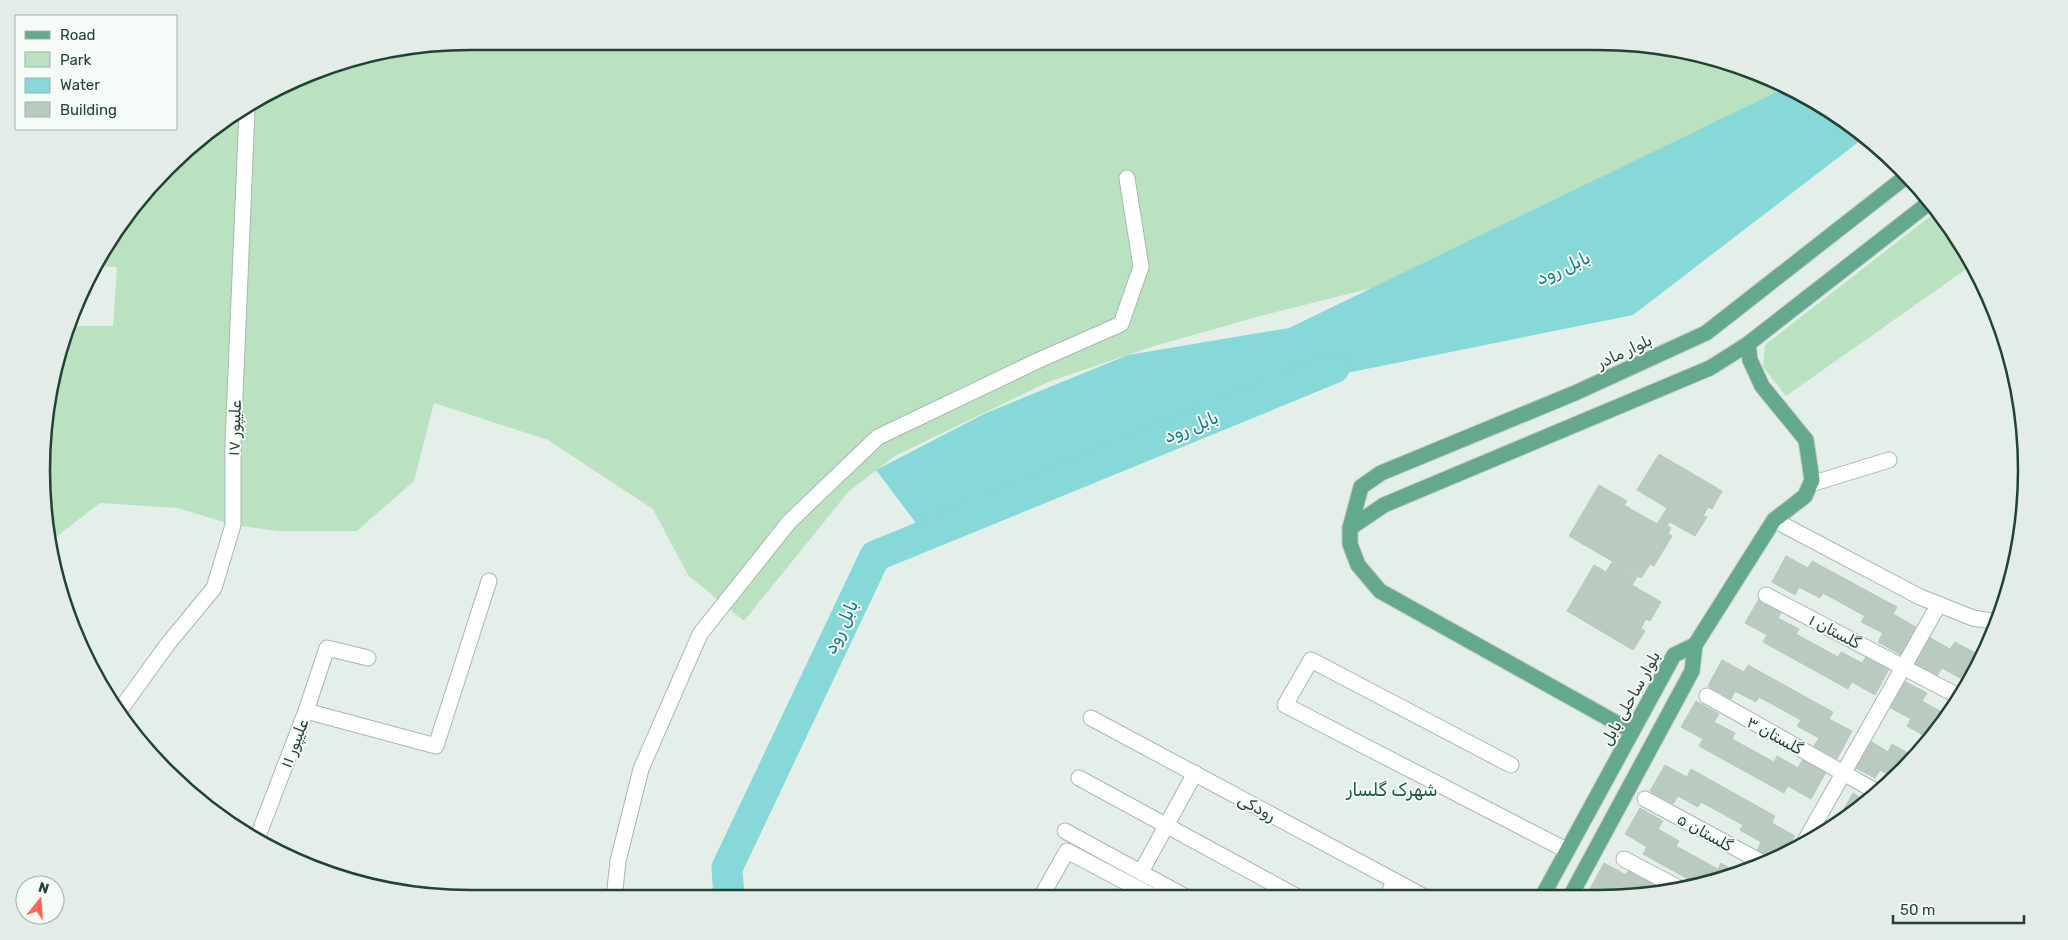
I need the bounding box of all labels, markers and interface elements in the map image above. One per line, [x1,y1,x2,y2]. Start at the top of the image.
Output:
legend [15,15,178,130]
text: Road [60,26,96,44]
text: Park [60,51,91,69]
text: Water [60,76,100,94]
text: Building [60,101,117,119]
water label: بابل رود [1532,246,1594,290]
street label: بلوار مادر [1593,330,1655,374]
street label: علیپور ۱۷ [224,399,246,456]
water label: بابل رود [1160,406,1222,448]
water label: بابل رود [819,596,863,658]
street label: گلستان ۱ [1806,610,1865,653]
street label: بلوار ساحلی بابل [1597,648,1665,749]
street label: گلستان ۳ [1743,712,1807,759]
street label: علیپور ۱۱ [276,716,314,771]
district label: شهرک گلسار [1345,779,1438,801]
street label: رودکی [1234,790,1279,826]
street label: گلستان ۵ [1674,809,1737,856]
north arrow [15,875,65,925]
text: N [36,878,51,898]
scale bar [1893,892,2024,924]
text: 50 m [1900,901,1935,919]

